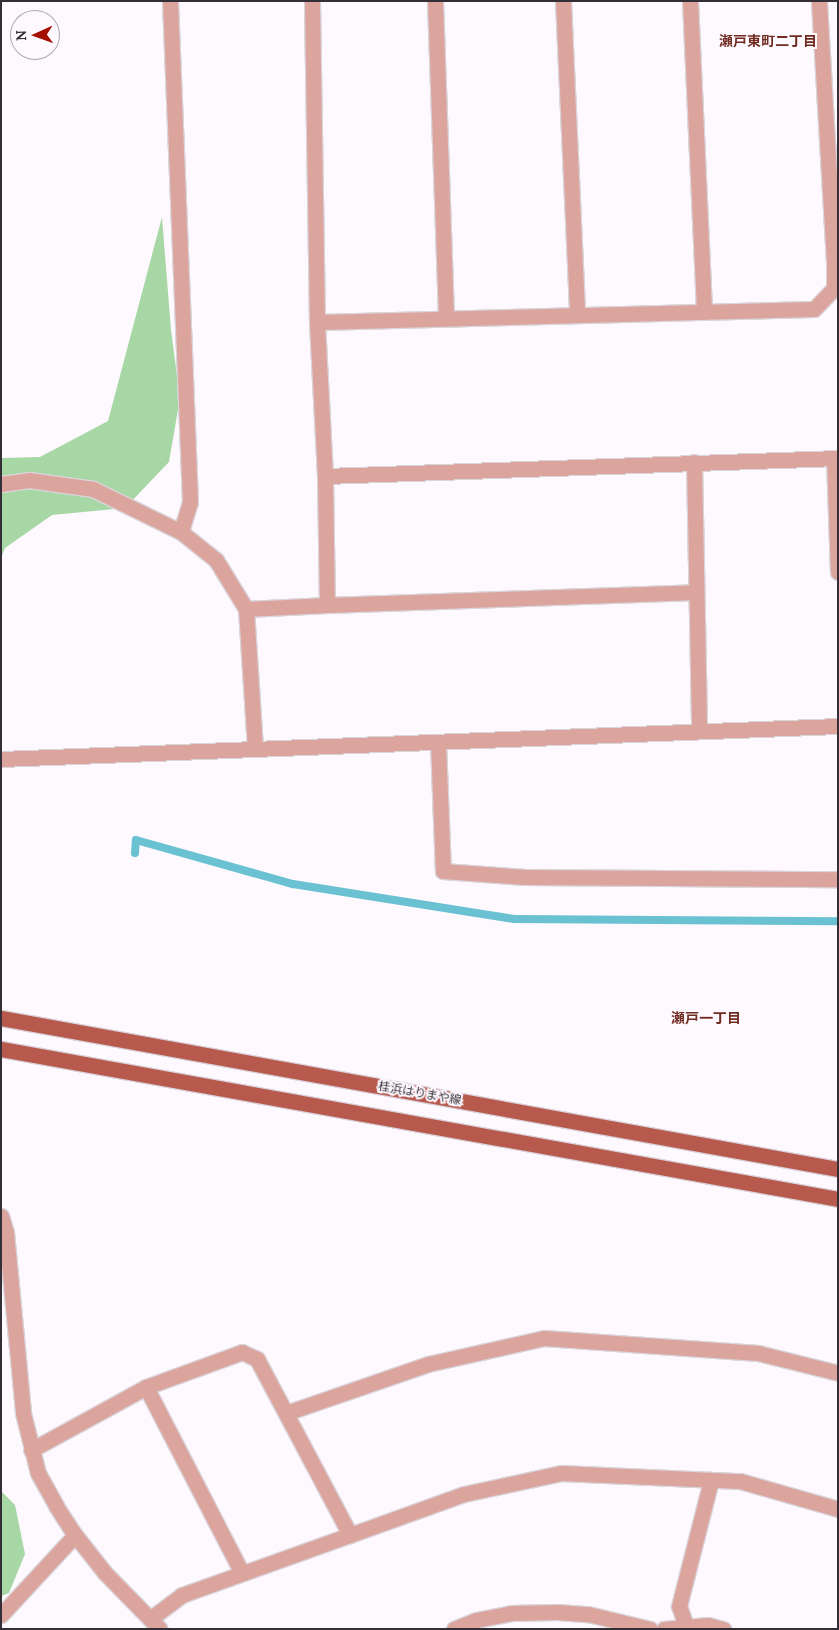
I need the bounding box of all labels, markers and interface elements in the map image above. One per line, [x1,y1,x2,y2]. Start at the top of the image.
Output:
north arrow [10,10,60,60]
text: N [12,30,30,41]
district label: 瀬戸東町二丁目 [719,33,817,49]
district label: 瀬戸一丁目 [671,1010,741,1026]
street label: 桂浜はりまや線 [377,1079,463,1107]

